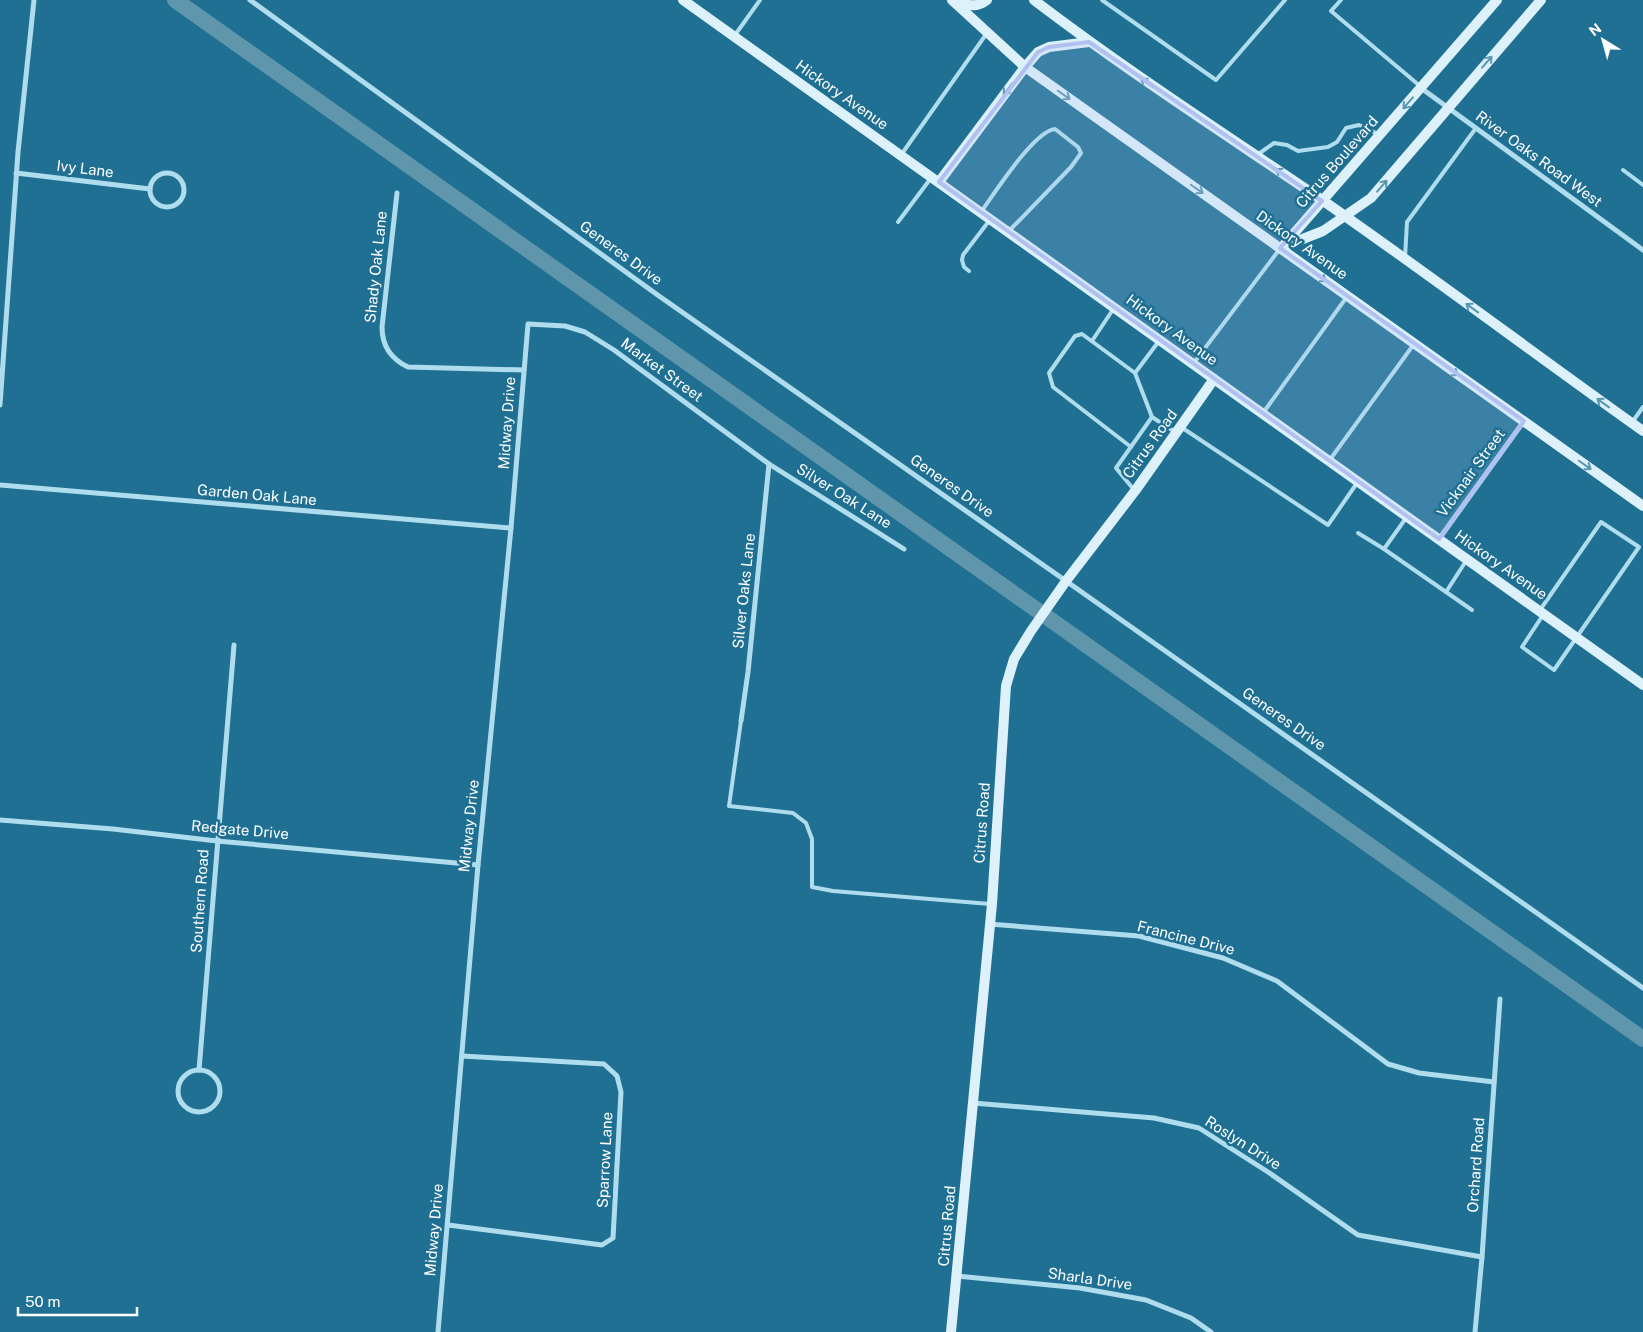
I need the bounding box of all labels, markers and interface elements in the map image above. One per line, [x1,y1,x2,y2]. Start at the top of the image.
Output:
north arrow [1578,15,1628,65]
text: N [1586,20,1604,39]
street label: Hickory Avenue [793,56,892,133]
one-way arrow [1482,56,1493,69]
one-way arrow [1140,78,1154,88]
one-way arrow [1002,82,1013,95]
one-way arrow [1057,90,1071,100]
one-way arrow [1402,97,1414,110]
street label: River Oaks Road West [1473,107,1606,210]
street label: Citrus Boulevard [1292,112,1381,211]
street label: Ivy Lane [56,157,115,180]
one-way arrow [1275,168,1289,179]
one-way arrow [1376,179,1387,192]
one-way arrow [1190,184,1204,194]
street label: Dickory Avenue [1253,207,1351,283]
street label: Shady Oak Lane [361,210,390,324]
street label: Generes Drive [577,217,666,288]
one-way arrow [1313,271,1326,282]
street label: Hickory Avenue [1123,291,1221,369]
one-way arrow [1465,303,1479,313]
street label: Market Street [618,334,707,405]
one-way arrow [1445,366,1459,376]
street label: Midway Drive [495,376,518,470]
one-way arrow [1597,398,1611,408]
street label: Citrus Road [1119,406,1180,482]
street label: Vicknair Street [1433,425,1508,520]
street label: Generes Drive [907,451,997,521]
street label: Silver Oak Lane [794,460,895,532]
one-way arrow [1578,460,1592,470]
street label: Garden Oak Lane [197,481,317,508]
street label: Hickory Avenue [1452,526,1551,603]
street label: Silver Oaks Lane [729,532,758,650]
street label: Generes Drive [1239,684,1329,754]
street label: Midway Drive [455,779,482,873]
street label: Citrus Road [970,782,993,864]
street label: Redgate Drive [190,817,290,842]
street label: Southern Road [187,849,212,953]
street label: Francine Drive [1136,917,1237,958]
street label: Sparrow Lane [593,1111,616,1209]
street label: Roslyn Drive [1202,1112,1284,1173]
street label: Orchard Road [1464,1117,1487,1213]
street label: Midway Drive [421,1183,446,1277]
street label: Citrus Road [934,1185,959,1267]
street label: Sharla Drive [1047,1264,1133,1293]
scale bar [18,1284,136,1316]
text: 50 m [25,1293,60,1310]

